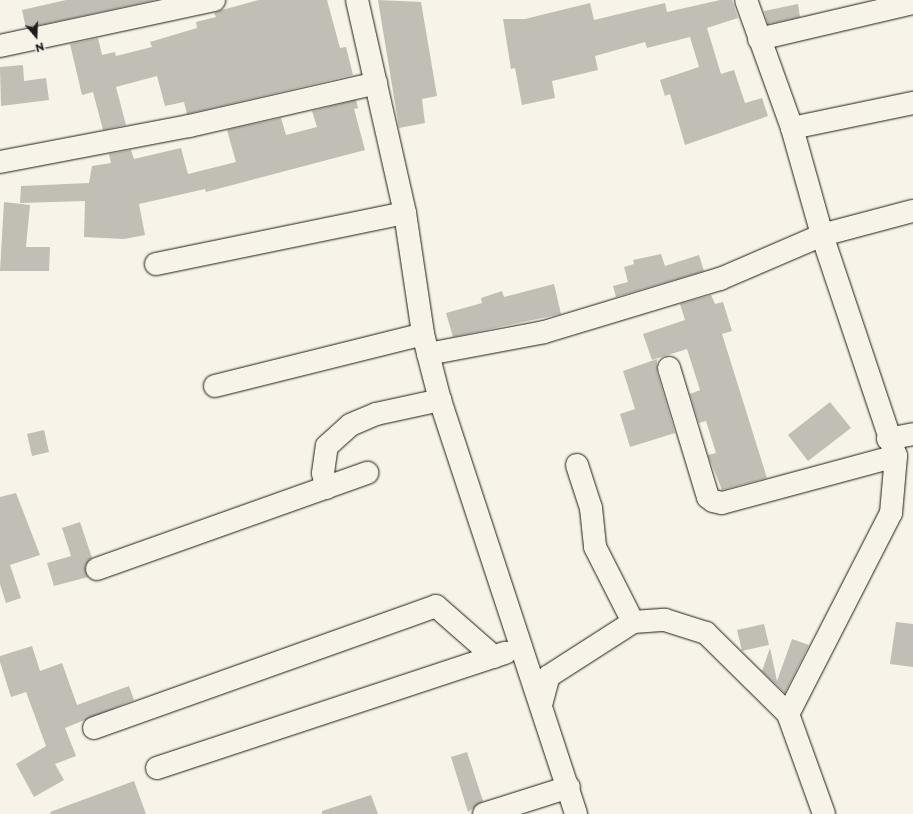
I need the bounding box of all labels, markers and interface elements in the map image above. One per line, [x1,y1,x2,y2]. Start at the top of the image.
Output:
north arrow [16,16,56,56]
text: N [33,38,47,57]

